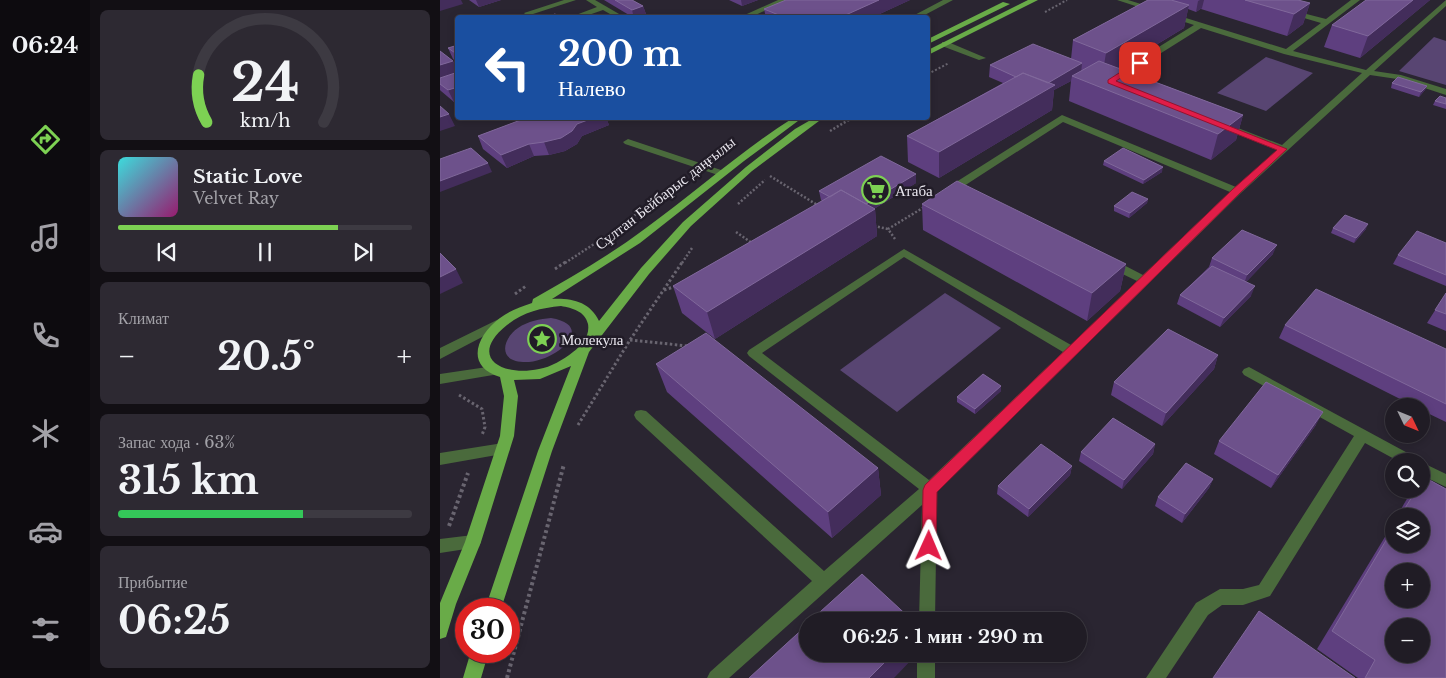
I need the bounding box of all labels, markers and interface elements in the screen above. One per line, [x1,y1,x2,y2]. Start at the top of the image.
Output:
text: 06:24 [12,32,78,59]
text: 200 m [558,32,682,75]
icon: left [475,35,540,100]
pin [1119,42,1161,84]
icon: arrive [1126,49,1154,77]
text: 24 [231,51,299,115]
text: Налево [558,75,626,102]
text: km/h [240,110,290,132]
icon: directions [28,122,63,157]
street label: Сұлтан Бейбарыс даңғылы [591,132,739,254]
text: Static Love [193,165,303,188]
supermarket icon: Атаба [861,175,891,205]
place label: Атаба [895,181,933,200]
text: Velvet Ray [193,188,279,208]
icon: music [28,220,63,255]
icon: previous [153,238,181,266]
icon: pause [251,238,279,266]
icon: next [349,238,377,266]
text: Климат [118,308,169,328]
icon: phone [28,318,63,353]
place icon: Молекула [527,324,557,354]
place label: Молекула [561,330,624,349]
text: 20.5° [217,333,315,380]
text: − [118,339,136,374]
text: + [397,339,412,374]
north arrow [1385,398,1430,442]
map controls [1385,398,1430,663]
icon: climate [28,416,63,451]
text: Запас хода · 63% [118,432,235,452]
button: search [1385,453,1430,498]
text: 315 km [118,457,259,504]
button: layers [1385,508,1430,553]
icon: car [28,514,63,549]
position arrow [902,519,954,571]
button: + [1385,563,1430,608]
text: Прибытие [118,572,188,592]
text: 06:25 [118,597,230,644]
speed limit sign: 30 [455,598,520,663]
icon: filters [28,612,63,647]
button: − [1385,618,1430,663]
text: 06:25 · 1 мин · 290 m [843,625,1043,648]

